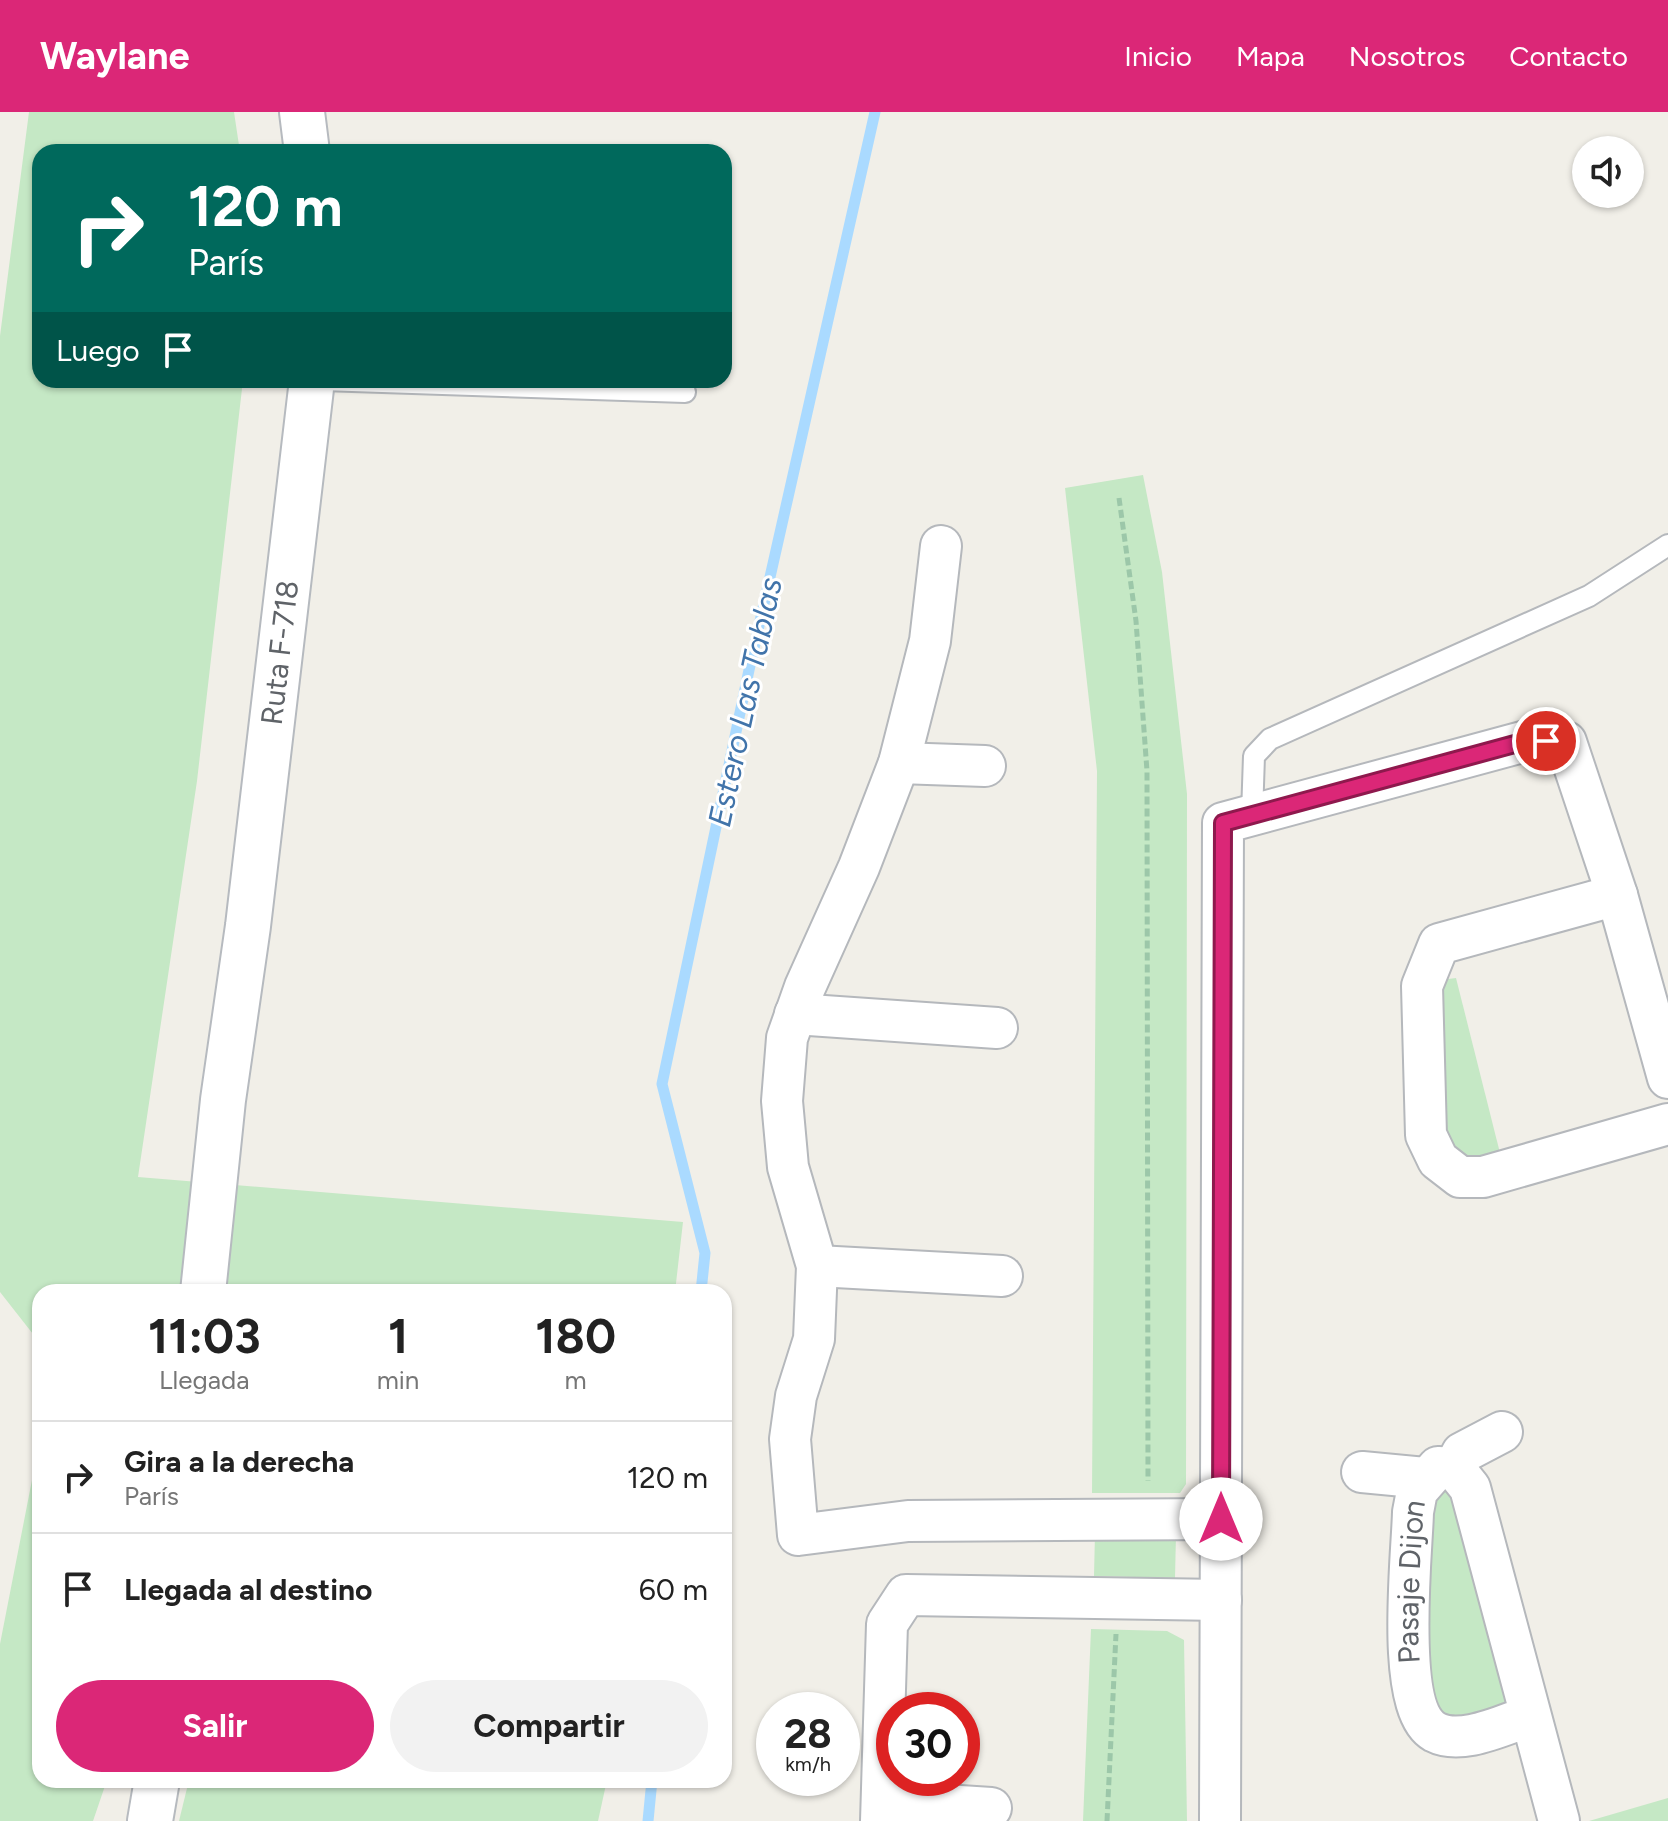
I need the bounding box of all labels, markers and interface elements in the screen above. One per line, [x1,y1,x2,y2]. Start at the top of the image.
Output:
text: Waylane [40,33,190,79]
text: Inicio [1124,39,1192,73]
text: Mapa [1236,39,1305,73]
text: Nosotros [1349,39,1465,73]
text: Contacto [1509,39,1628,73]
map controls [1572,136,1644,208]
button: sound [1572,136,1644,208]
text: 120 m [188,173,343,240]
icon: right [56,176,160,280]
text: París [188,241,264,284]
icon: arrive [156,328,200,372]
text: Luego [56,332,140,369]
water label: Estero Las Tablas [700,574,790,830]
street label: Ruta F-718 [253,578,306,727]
pin [1512,707,1580,775]
icon: arrive [1524,719,1568,763]
text: 11:03 [148,1307,261,1365]
text: 1 [388,1307,408,1365]
text: 180 [535,1307,616,1365]
text: Llegada [159,1364,250,1396]
text: min [377,1364,419,1396]
text: m [565,1364,587,1396]
text: Gira a la derecha [124,1443,354,1480]
icon: right [56,1455,100,1499]
text: 120 m [627,1459,708,1496]
position arrow [1179,1477,1263,1561]
text: París [124,1480,179,1512]
street label: Pasaje Dijon [1389,1497,1433,1665]
icon: arrive [56,1567,100,1611]
text: Llegada al destino [124,1571,372,1608]
text: 60 m [639,1571,708,1608]
button: Salir [56,1680,374,1772]
button: Compartir [390,1680,708,1772]
speed limit sign: 30 [876,1692,980,1796]
text: 28 [784,1710,832,1758]
text: km/h [785,1752,831,1776]

